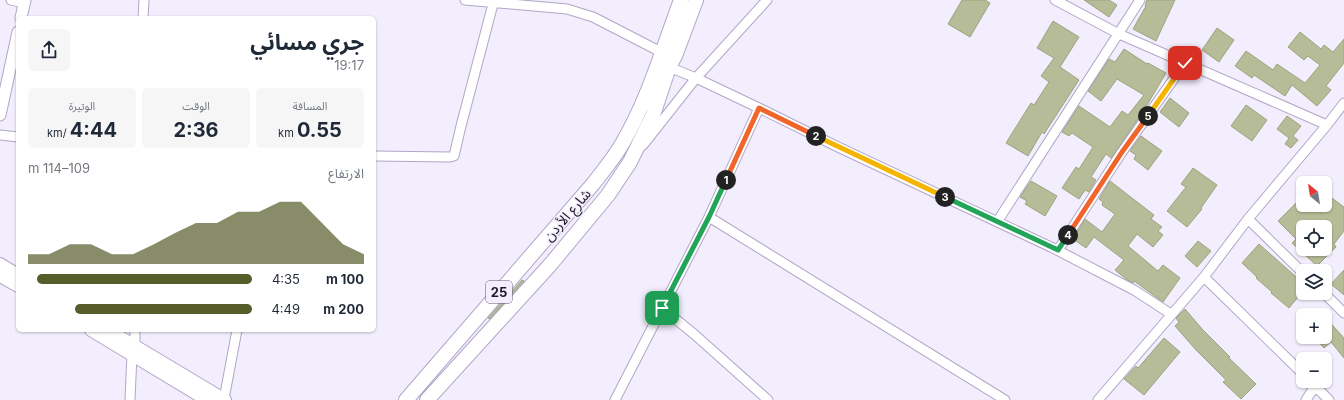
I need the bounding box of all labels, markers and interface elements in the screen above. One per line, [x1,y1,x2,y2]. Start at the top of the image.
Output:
button: share [28,29,70,71]
text: جري مسائي [250,29,364,55]
pin [1168,46,1202,80]
icon: check [1174,52,1196,74]
text: 19:17 [334,57,364,73]
text: الوتيرة [69,99,95,113]
text: الوقت [182,99,210,113]
text: المسافة [293,99,327,113]
pin: 5 [1138,106,1158,126]
text: 5 [1144,109,1152,123]
text: 4:44 [70,118,117,142]
text: 2:36 [173,118,219,142]
text: 0.55 [297,118,342,142]
text: /km [47,126,70,140]
text: km [278,126,297,140]
pin: 2 [806,126,826,146]
text: 2 [813,129,819,143]
text: 109–114 m [28,160,90,176]
text: الارتفاع [328,165,364,181]
pin: 1 [716,170,736,190]
text: 1 [724,173,728,187]
north arrow [1296,176,1332,212]
map controls [1296,176,1332,388]
street label: شارع الأردن [539,185,596,246]
pin: 3 [935,187,955,207]
text: 3 [941,190,949,204]
button: locate [1296,220,1332,256]
pin: 4 [1058,225,1078,245]
text: 4 [1064,228,1072,242]
button: layers [1296,264,1332,300]
text: 4:35 [272,271,300,287]
text: 100 m [326,271,364,287]
road number: 25 [486,281,512,303]
pin [645,291,679,325]
icon: arrive [651,297,673,319]
text: 4:49 [271,301,300,317]
text: 200 m [323,301,364,317]
button: + [1296,308,1332,344]
button: − [1296,352,1332,388]

